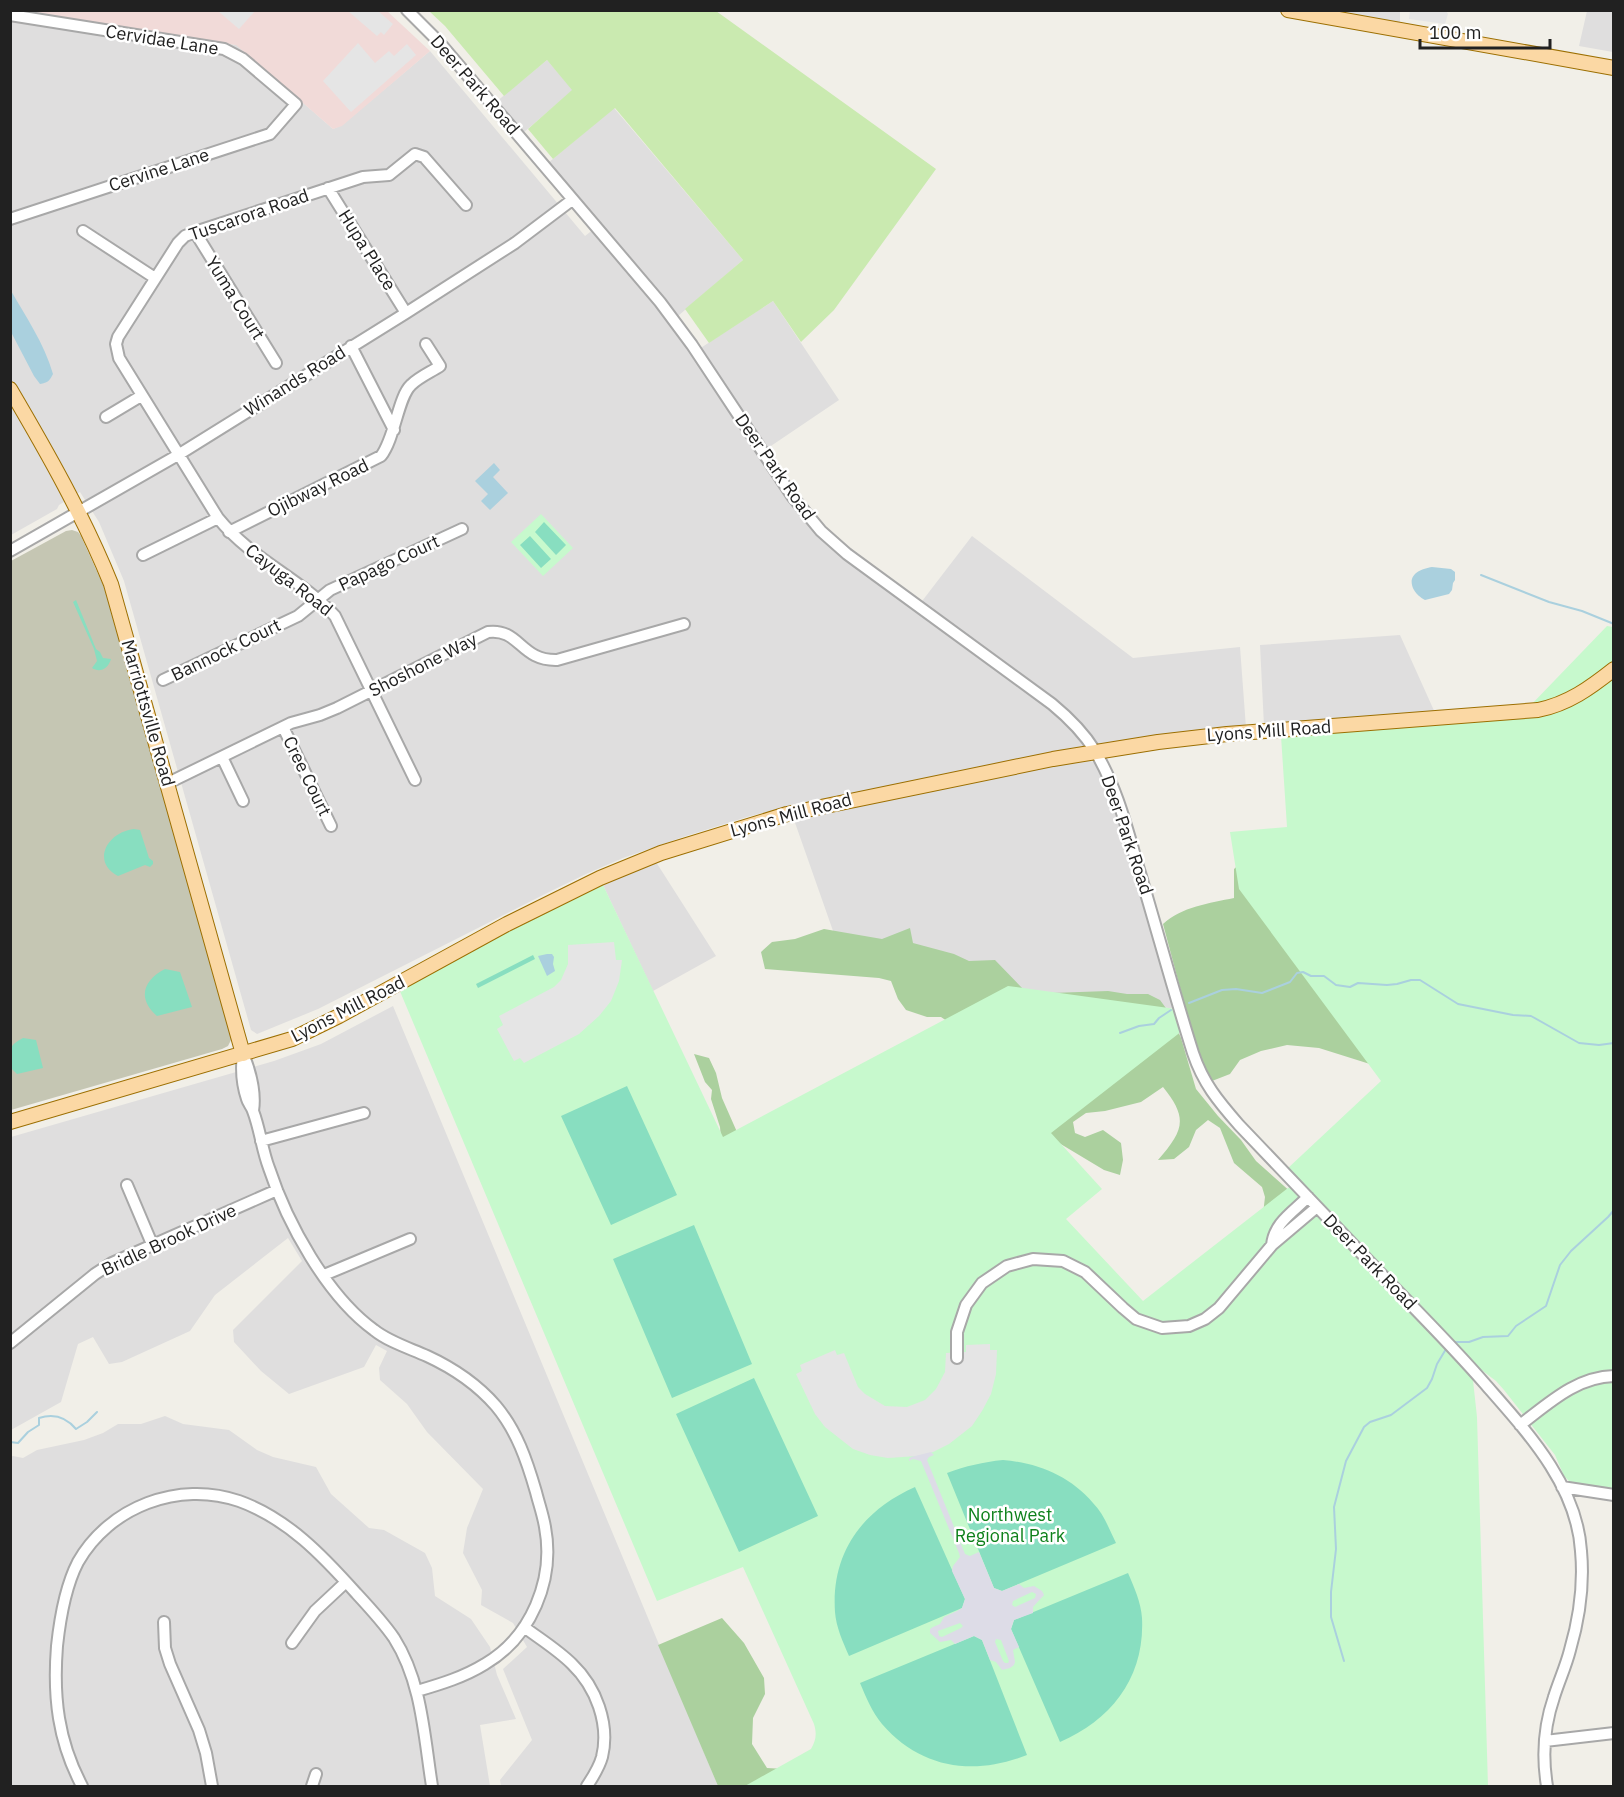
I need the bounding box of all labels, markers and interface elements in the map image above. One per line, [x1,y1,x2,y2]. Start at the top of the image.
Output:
scale bar [1420,12,1550,50]
street label: Cervidae Lane [104,19,220,60]
text: 100 m [1429,21,1481,44]
street label: Deer Park Road [426,30,525,139]
street label: Cervine Lane [106,142,212,197]
street label: Tuscarora Road [186,183,312,246]
street label: Hupa Place [333,205,401,295]
street label: Yuma Court [201,252,270,344]
street label: Winands Road [240,340,350,421]
street label: Deer Park Road [730,409,821,524]
street label: Ojibway Road [263,453,372,522]
street label: Papago Court [335,529,443,596]
street label: Cayuga Road [241,538,338,621]
street label: Bannock Court [167,613,284,686]
street label: Shoshone Way [365,627,481,702]
street label: Marriottsville Road [117,637,180,789]
street label: Lyons Mill Road [1206,715,1332,746]
street label: Cree Court [278,732,337,820]
street label: Deer Park Road [1096,772,1159,898]
street label: Lyons Mill Road [728,787,854,842]
street label: Lyons Mill Road [287,970,409,1047]
street label: Bridle Brook Drive [98,1198,240,1281]
street label: Deer Park Road [1319,1209,1422,1315]
park label: Northwest Regional Park [955,1503,1066,1547]

